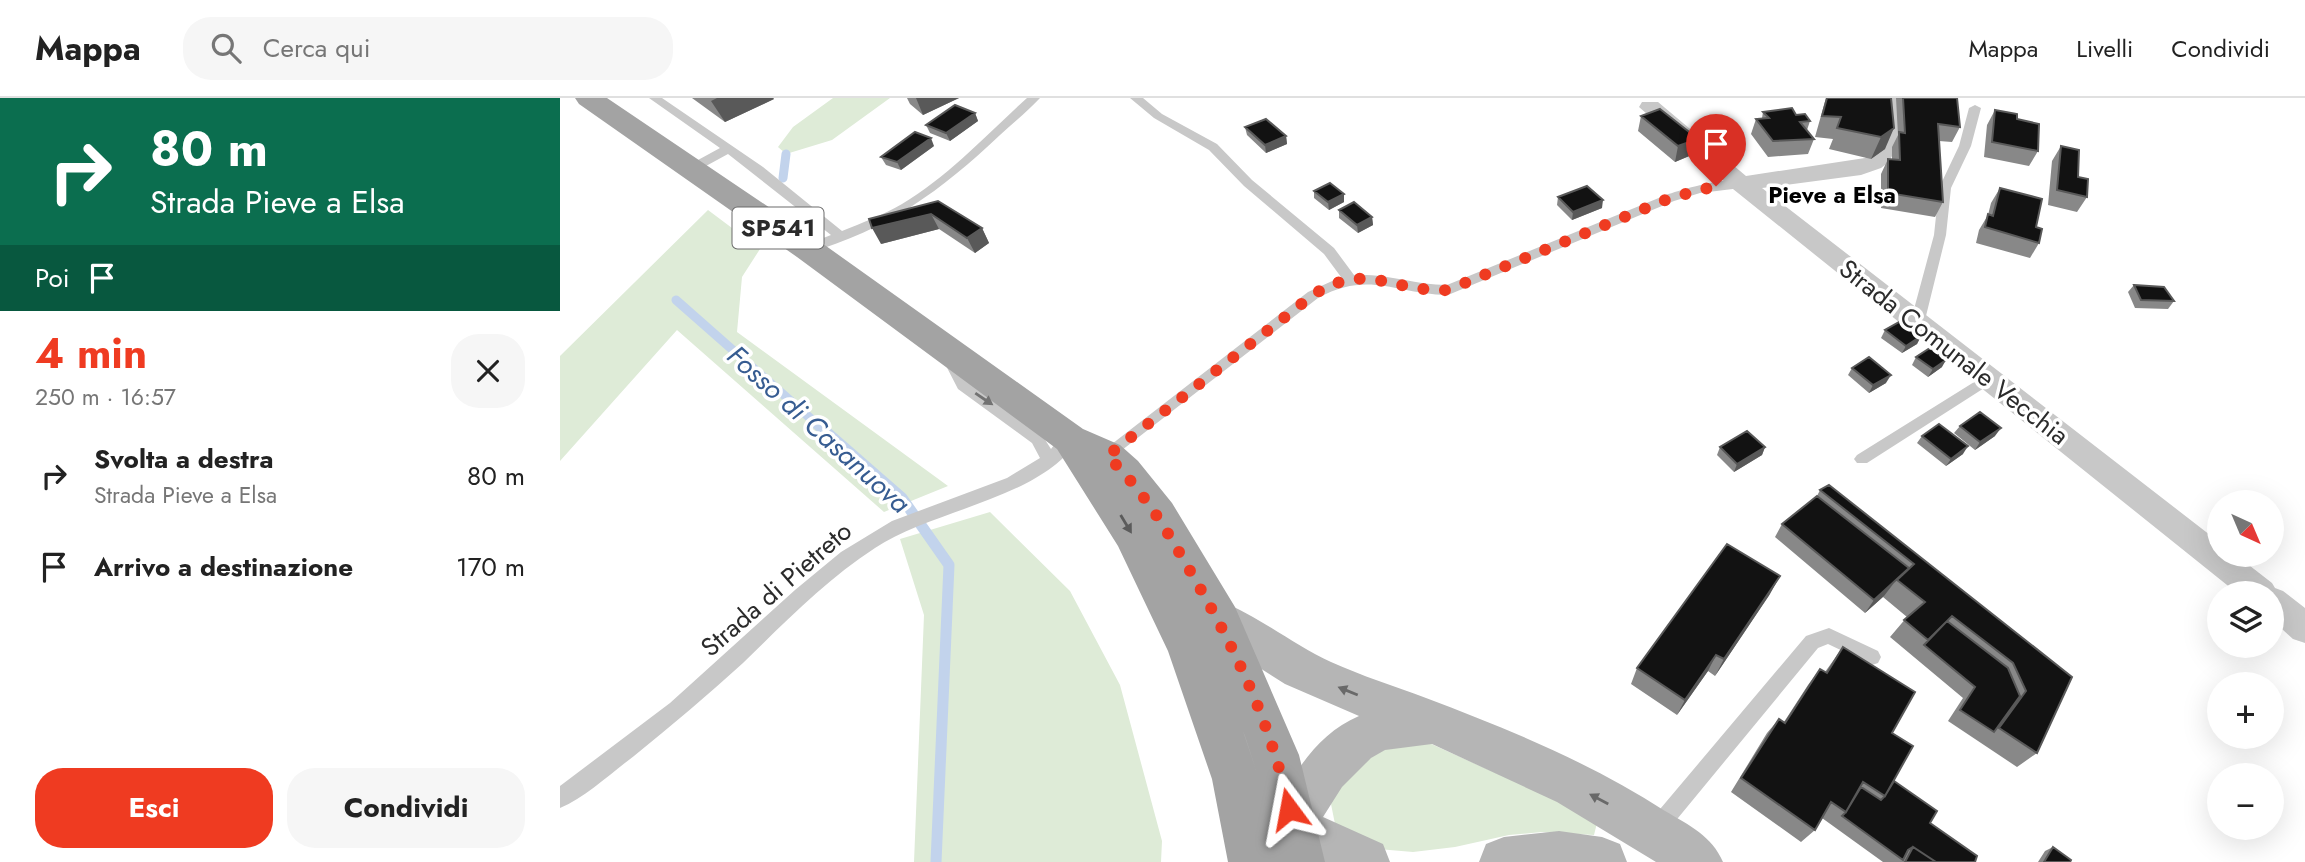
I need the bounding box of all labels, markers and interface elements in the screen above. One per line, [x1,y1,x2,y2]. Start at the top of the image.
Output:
search box [183,17,673,80]
text: Mappa [35,25,141,72]
icon: search [207,29,245,67]
text: Cerca qui [263,29,370,67]
text: Mappa [1968,31,2038,66]
text: Livelli [2076,31,2133,66]
text: Condividi [2171,31,2270,66]
text: 80 m [150,114,268,184]
pin [1686,114,1746,186]
icon: arrive [1697,125,1735,163]
icon: right [35,126,126,217]
district label: Pieve a Elsa [1768,178,1896,212]
text: Strada Pieve a Elsa [150,179,405,225]
road number: SP541 [732,208,824,248]
street label: Strada Comunale Vecchia [1831,250,2077,454]
text: Poi [35,259,69,297]
icon: arrive [83,259,121,297]
text: 4 min [35,323,147,384]
button: close [451,334,525,408]
water label: Fosso di Casanuova [718,336,920,523]
text: 250 m · 16:57 [35,380,176,414]
one-way arrow [974,392,993,405]
text: Svolta a destra [94,440,274,478]
icon: right [35,457,73,495]
text: 80 m [467,457,525,495]
text: Strada Pieve a Elsa [94,478,277,512]
north arrow [2207,490,2284,567]
map controls [2207,490,2284,840]
street label: Strada di Pietreto [692,513,860,665]
one-way arrow [1119,515,1132,534]
icon: arrive [35,548,73,586]
text: Arrivo a destinazione [94,548,353,586]
text: 170 m [456,548,525,586]
button: layers [2207,581,2284,658]
button: + [2207,672,2284,749]
one-way arrow [1338,686,1359,697]
button: − [2207,763,2284,840]
button: Esci [35,768,273,848]
button: Condividi [287,768,525,848]
position arrow [1252,772,1326,846]
one-way arrow [1589,793,1609,805]

